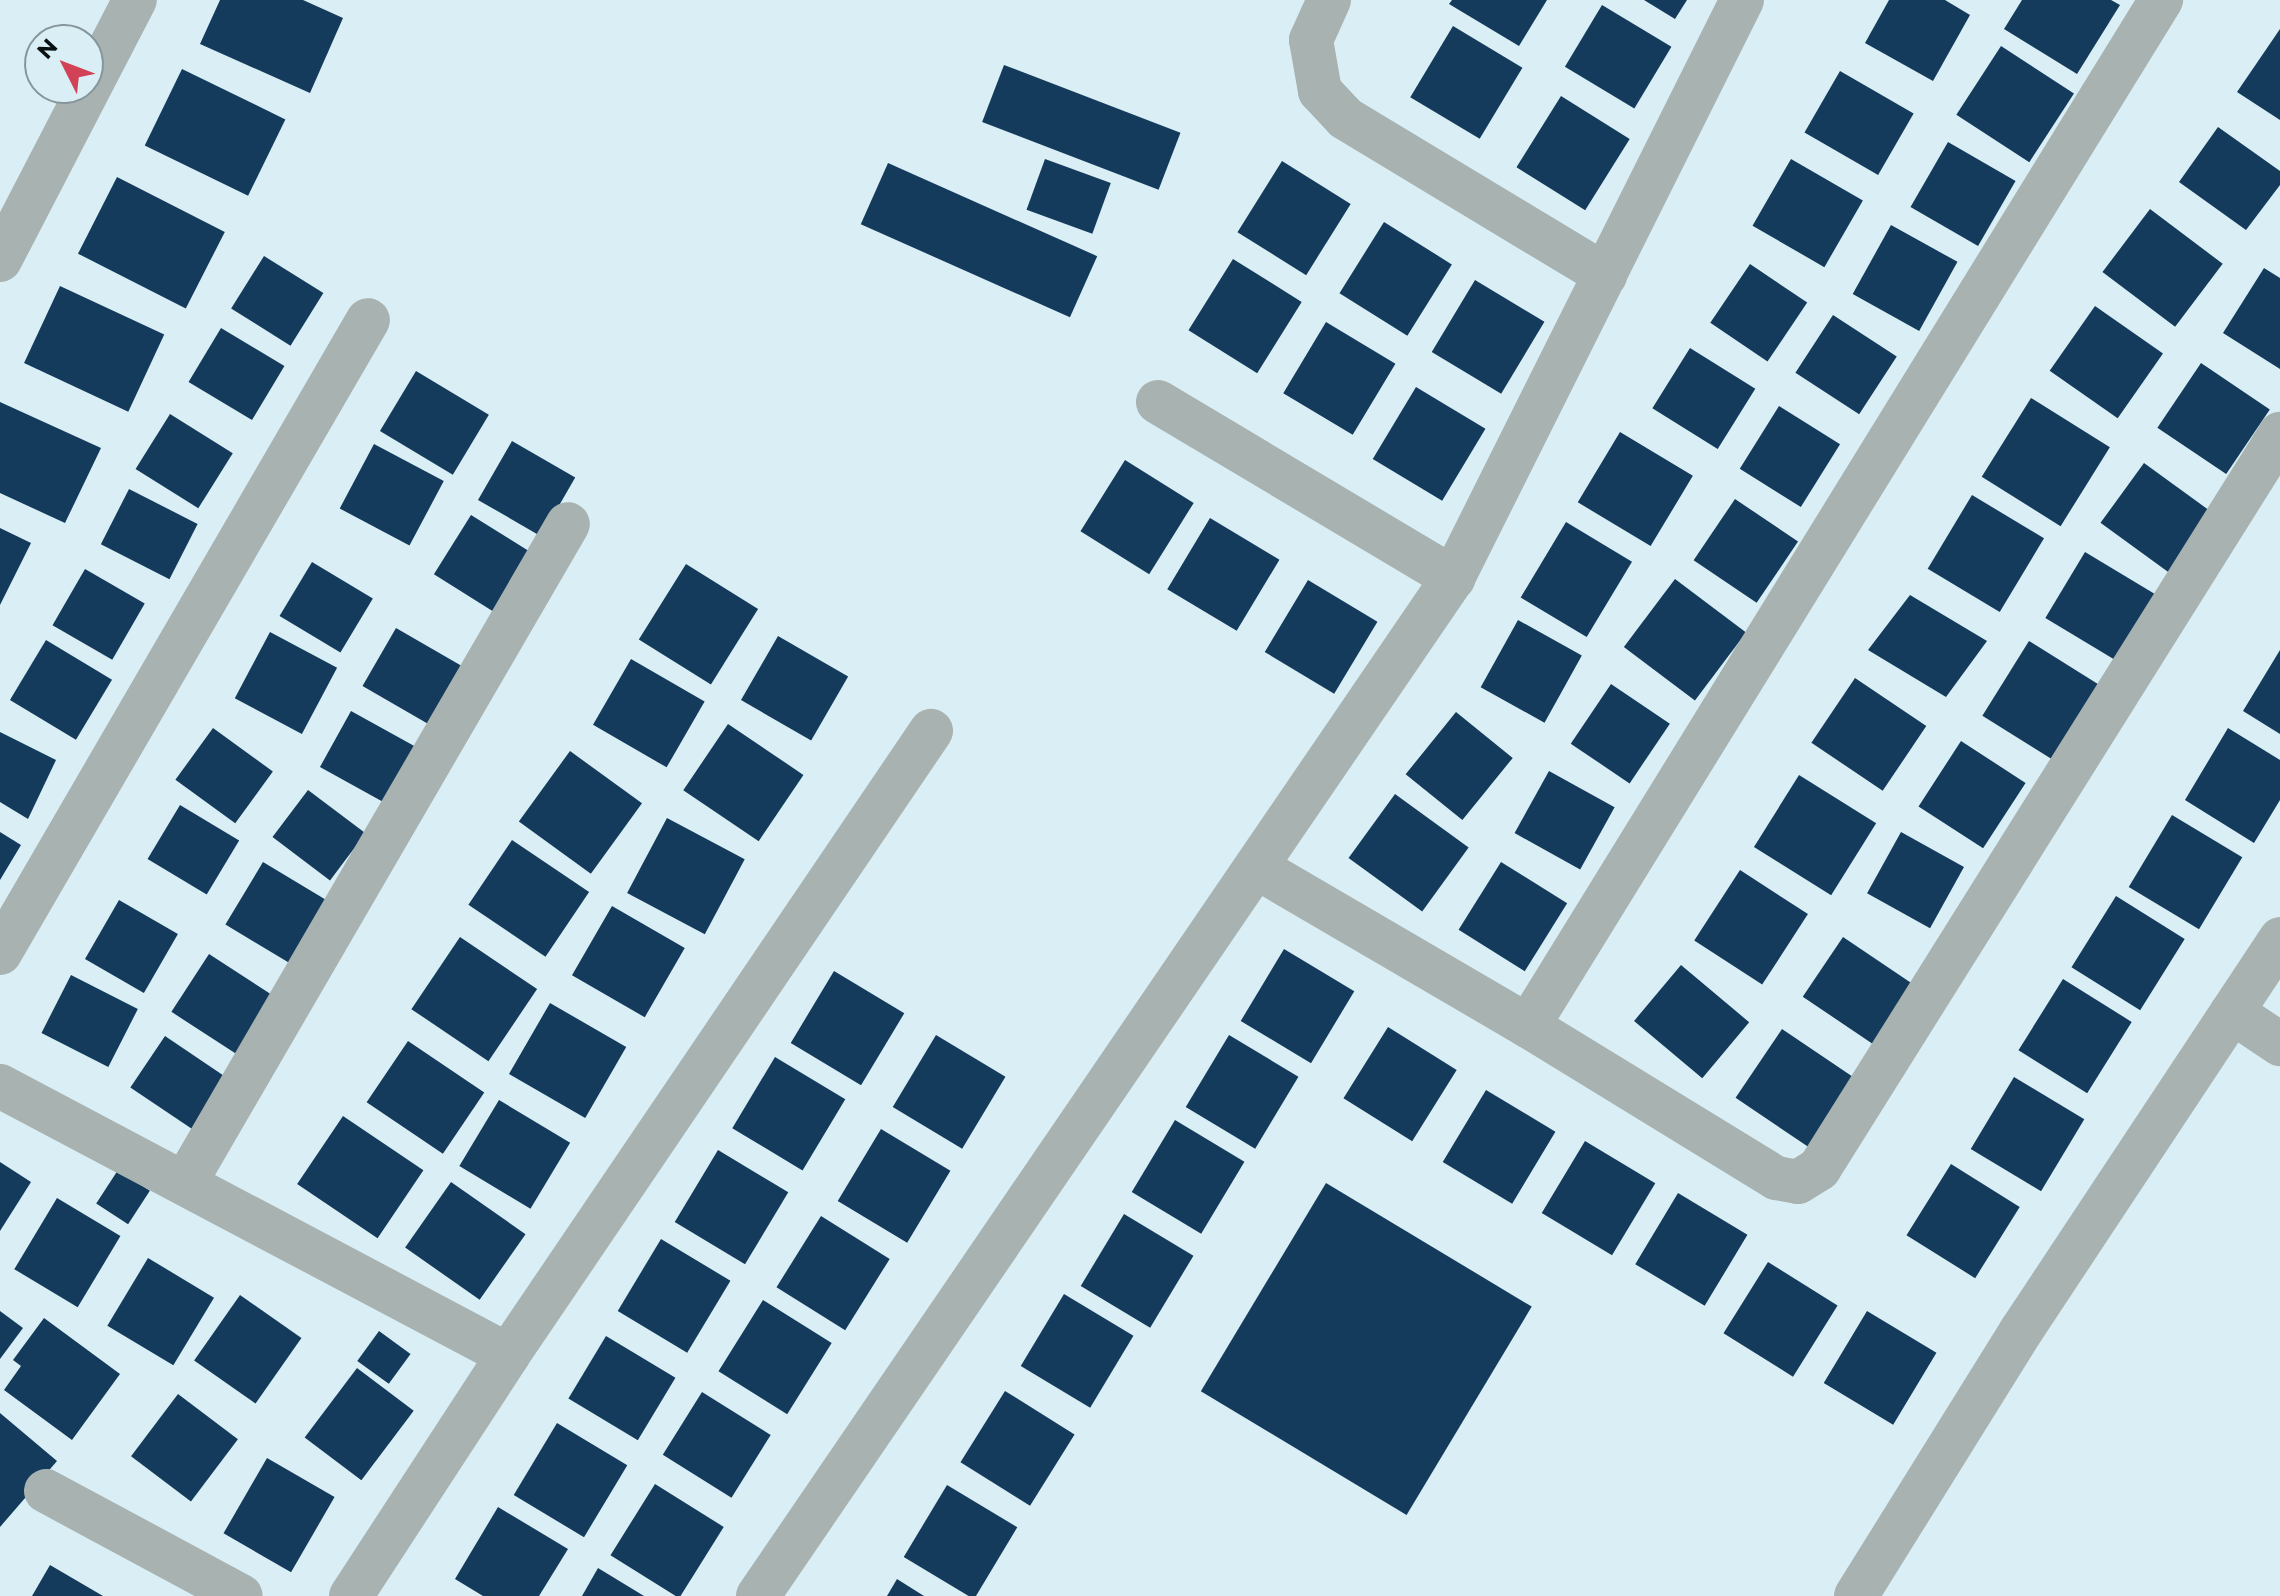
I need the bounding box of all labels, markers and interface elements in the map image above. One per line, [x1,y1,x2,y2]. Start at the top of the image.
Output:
north arrow [24,24,104,104]
text: N [31,33,63,65]

